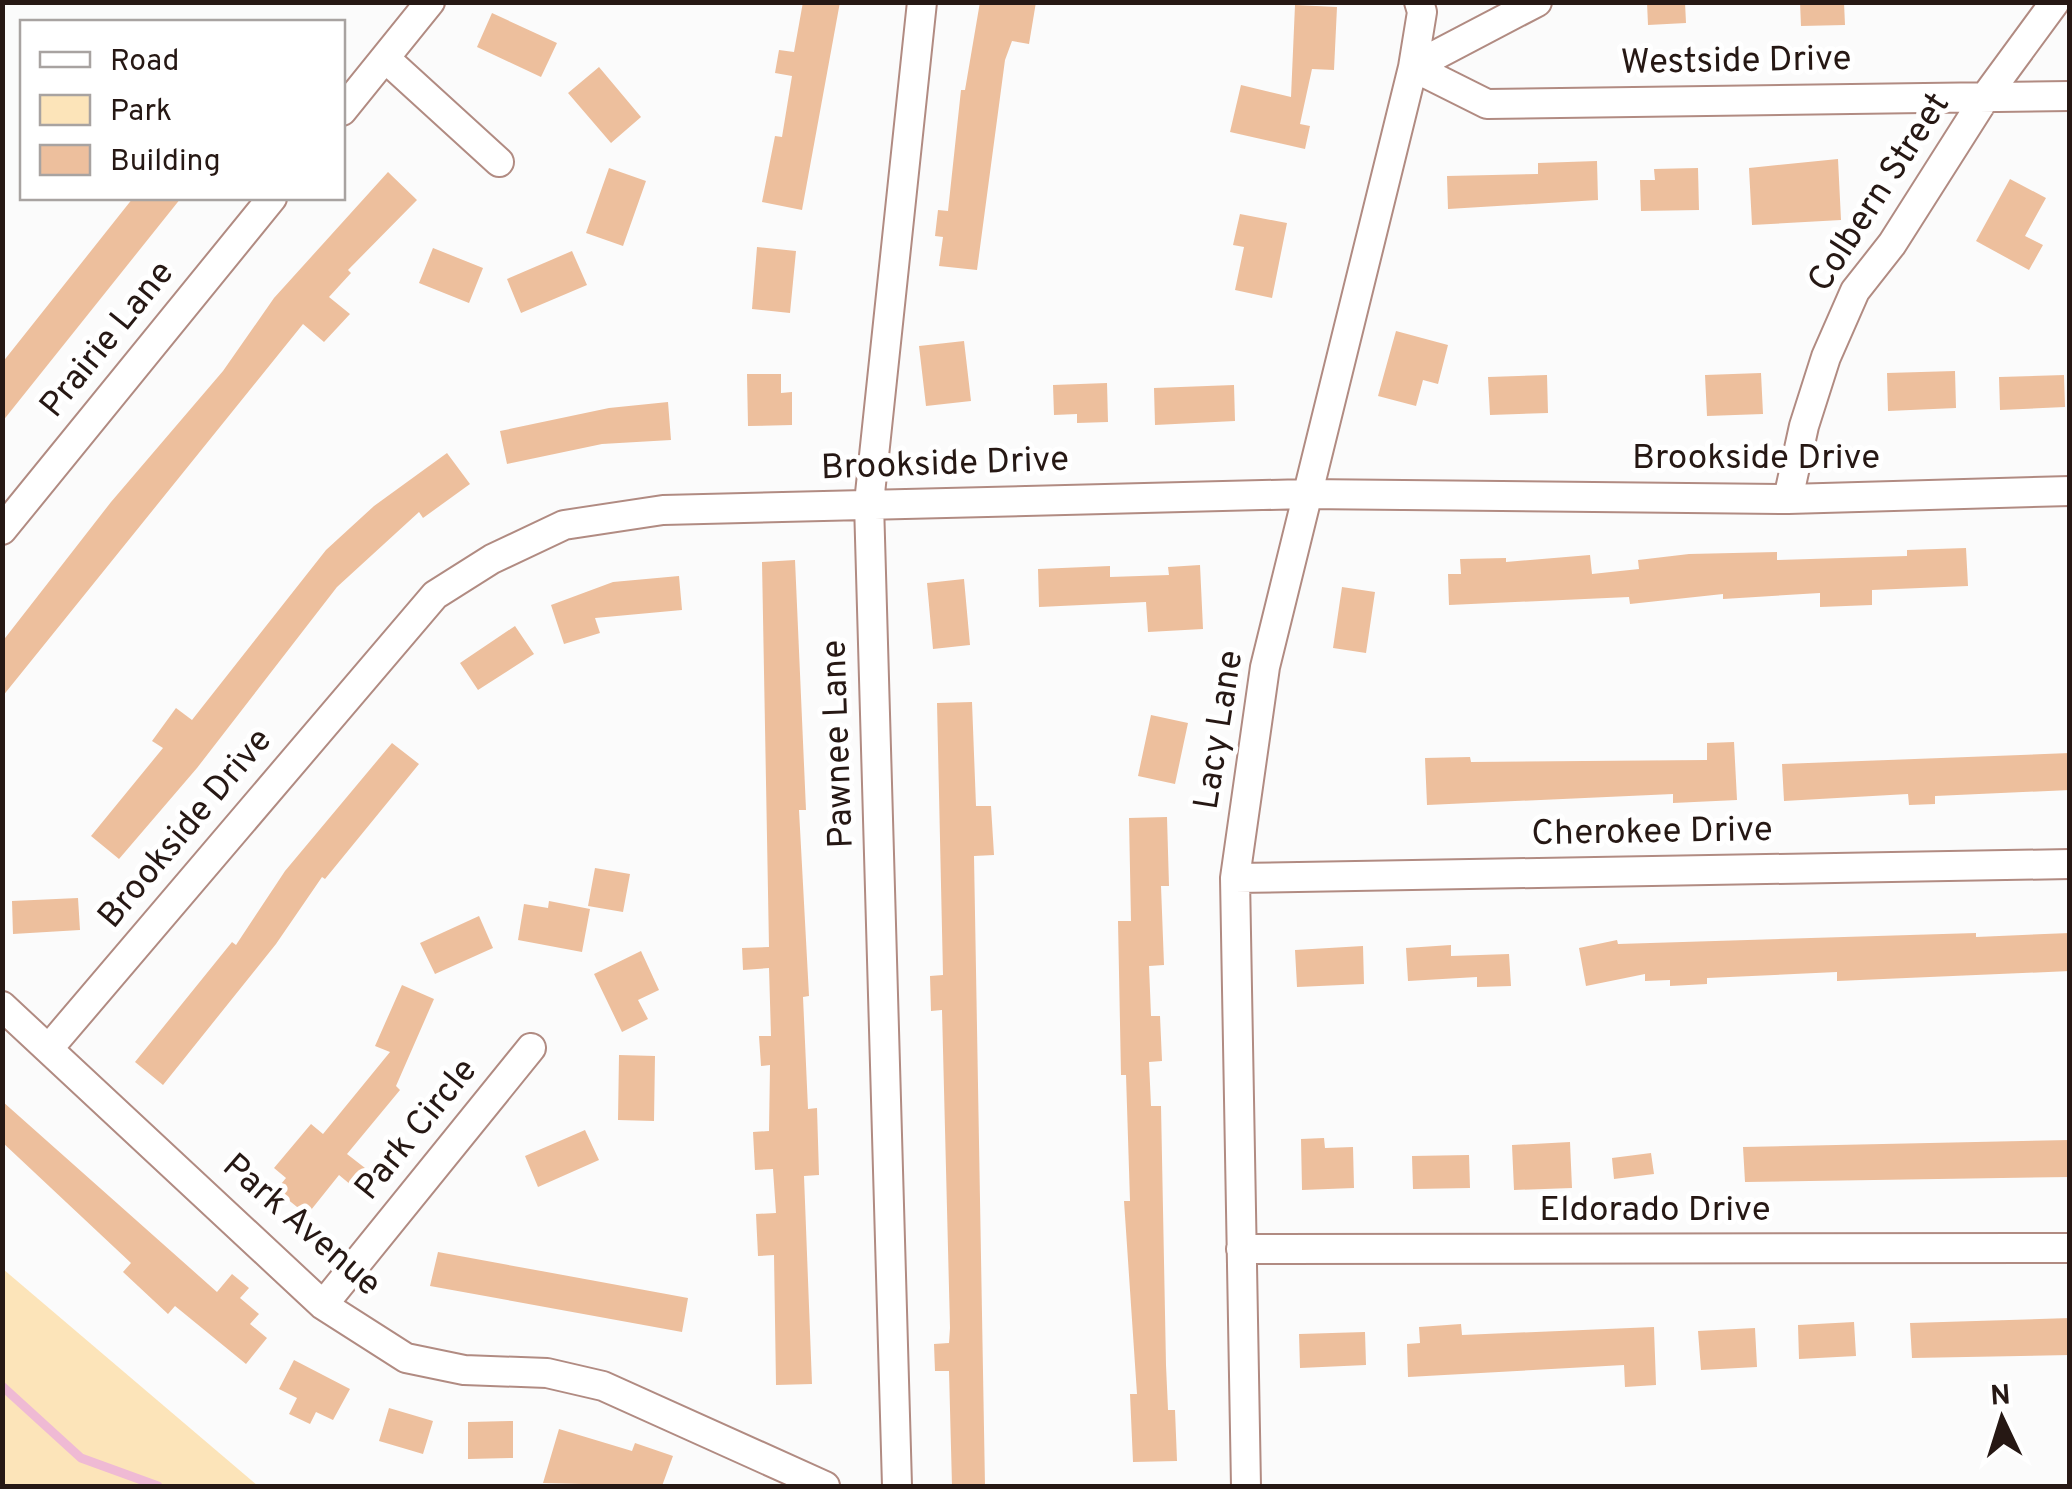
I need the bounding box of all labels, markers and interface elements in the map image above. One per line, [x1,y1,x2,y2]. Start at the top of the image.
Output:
legend [20,20,345,200]
street label: Westside Drive [1620,38,1852,86]
text: Road [110,44,179,81]
street label: Colbern Street [1799,85,1961,301]
text: Park [110,94,172,131]
text: Building [110,144,221,181]
street label: Prairie Lane [31,253,185,427]
street label: Brookside Drive [1632,437,1880,481]
street label: Brookside Drive [820,439,1070,491]
street label: Pawnee Lane [813,639,865,849]
street label: Lacy Lane [1186,647,1254,813]
street label: Brookside Drive [89,720,283,938]
street label: Cherokee Drive [1531,809,1773,857]
street label: Park Circle [346,1050,488,1210]
street label: Park Avenue [213,1145,389,1307]
street label: Eldorado Drive [1539,1189,1771,1233]
north arrow [1952,1369,2052,1469]
text: N [1989,1378,2012,1416]

